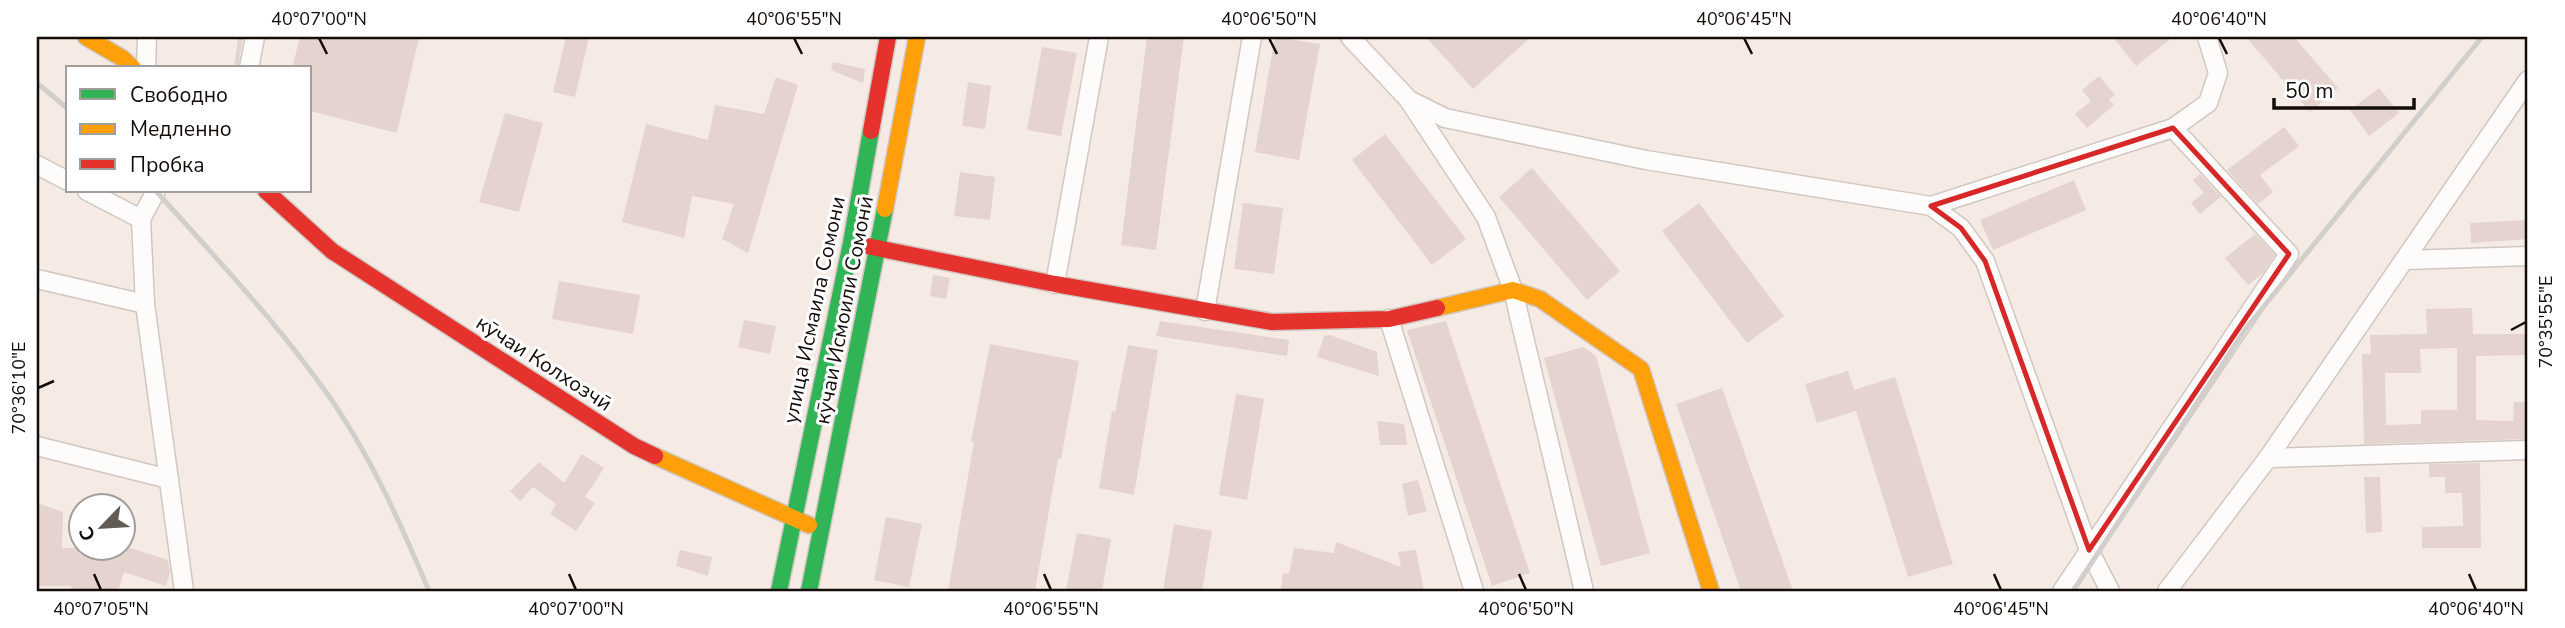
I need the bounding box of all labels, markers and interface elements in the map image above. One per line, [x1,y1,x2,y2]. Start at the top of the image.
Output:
text: 40°07'00"N [271,7,367,31]
text: 40°06'55"N [746,7,842,31]
text: 40°06'50"N [1221,7,1317,31]
text: 40°06'45"N [1696,7,1792,31]
text: 40°06'40"N [2171,7,2267,31]
legend [66,66,312,192]
scale bar [2274,66,2414,110]
text: 50 m [2285,77,2334,105]
text: Свободно [130,81,228,109]
text: Медленно [130,115,232,143]
text: Пробка [130,151,204,179]
street label: кӯчаи Исмоили Сомонӣ [808,193,880,427]
street label: улица Исмаила Сомони [776,194,852,426]
text: 70°35'55"E [2534,276,2558,369]
street label: кӯчаи Колхозчӣ [471,309,617,417]
text: 70°36'10"E [7,342,31,435]
north arrow [66,491,136,562]
text: С [73,522,102,545]
text: 40°07'05"N [53,597,149,621]
text: 40°07'00"N [528,597,624,621]
text: 40°06'55"N [1003,597,1099,621]
text: 40°06'50"N [1478,597,1574,621]
text: 40°06'45"N [1953,597,2049,621]
text: 40°06'40"N [2428,597,2524,621]

